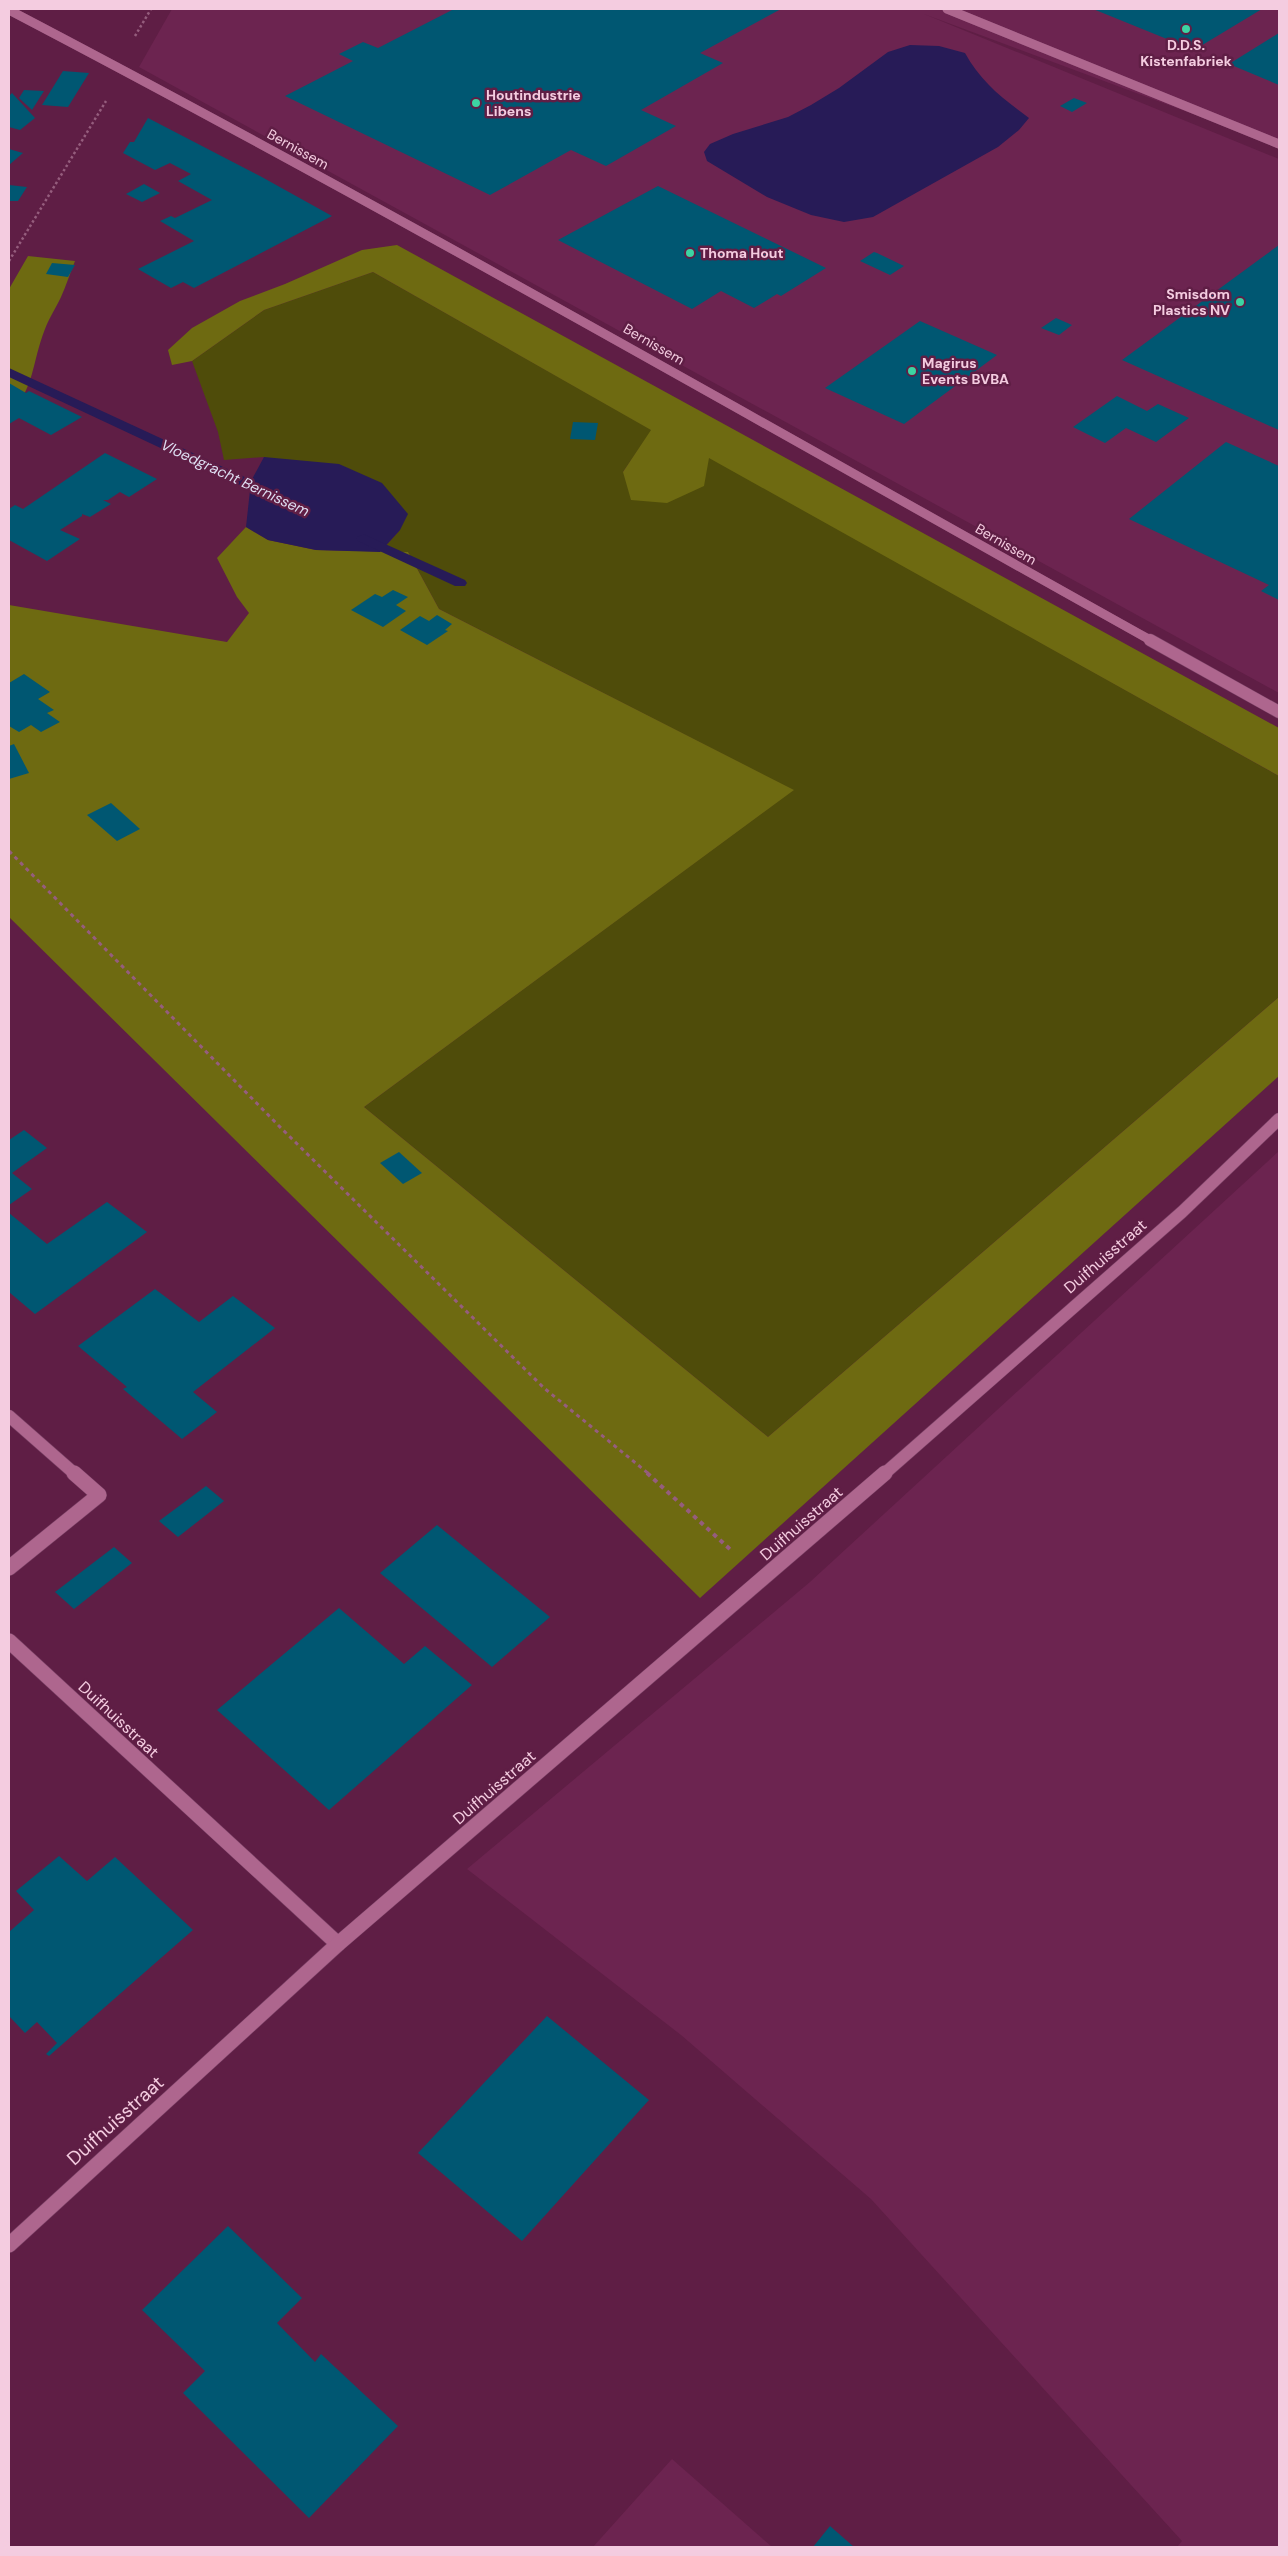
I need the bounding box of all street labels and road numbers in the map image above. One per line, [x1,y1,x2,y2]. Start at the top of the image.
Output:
street label: Bernissem [264,125,332,173]
street label: Bernissem [620,319,688,369]
street label: Bernissem [972,519,1040,569]
street label: Duifhuisstraat [1060,1215,1151,1298]
street label: Duifhuisstraat [756,1482,847,1565]
street label: Duifhuisstraat [74,1677,163,1762]
street label: Duifhuisstraat [449,1746,540,1829]
street label: Duifhuisstraat [62,2070,169,2171]

